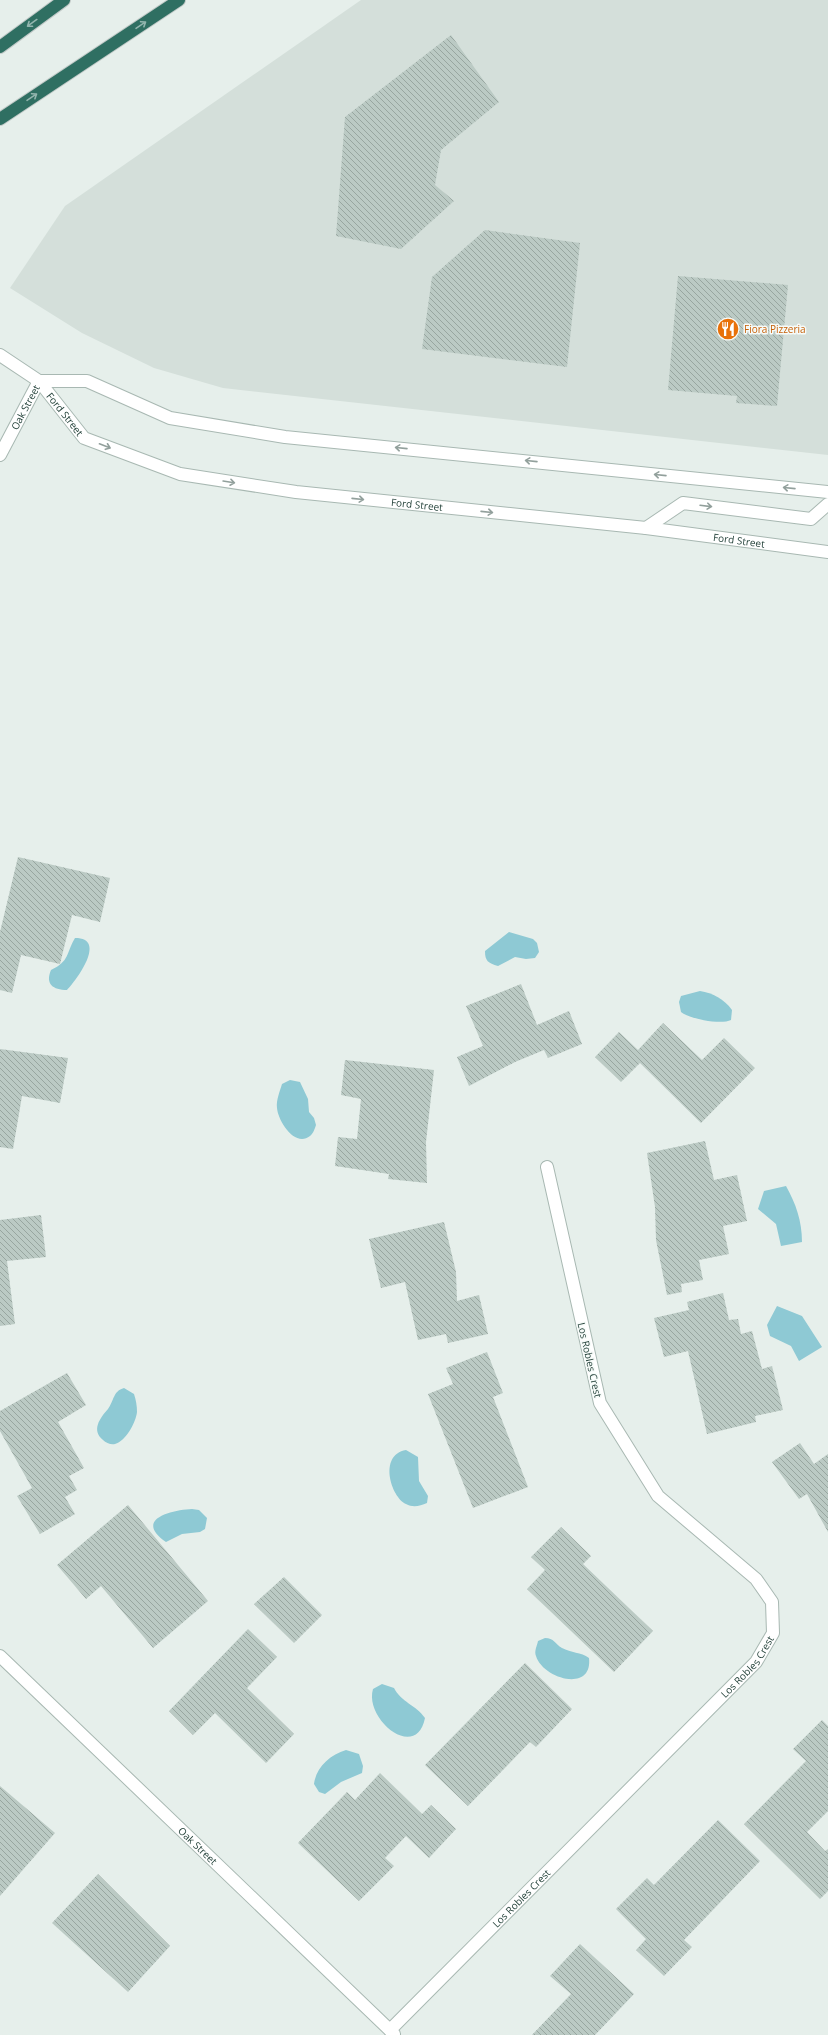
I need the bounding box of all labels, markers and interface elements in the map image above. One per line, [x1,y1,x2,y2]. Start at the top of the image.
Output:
one-way arrow [27,19,38,27]
one-way arrow [135,21,146,29]
one-way arrow [27,93,38,101]
restaurant icon: Fiora Pizzeria [715,316,741,342]
place label: Fiora Pizzeria [744,322,806,336]
street label: Oak Street [8,382,43,432]
street label: Ford Street [43,389,87,439]
one-way arrow [99,442,111,450]
one-way arrow [395,445,408,452]
one-way arrow [525,458,538,465]
one-way arrow [654,471,667,479]
one-way arrow [222,478,235,486]
one-way arrow [783,485,796,492]
one-way arrow [351,495,364,502]
street label: Ford Street [390,495,444,514]
one-way arrow [699,502,712,510]
one-way arrow [480,508,493,515]
street label: Ford Street [712,530,766,551]
street label: Los Robles Crest [575,1321,606,1399]
street label: Los Robles Crest [718,1633,777,1701]
street label: Oak Street [175,1824,221,1868]
street label: Los Robles Crest [489,1866,554,1930]

